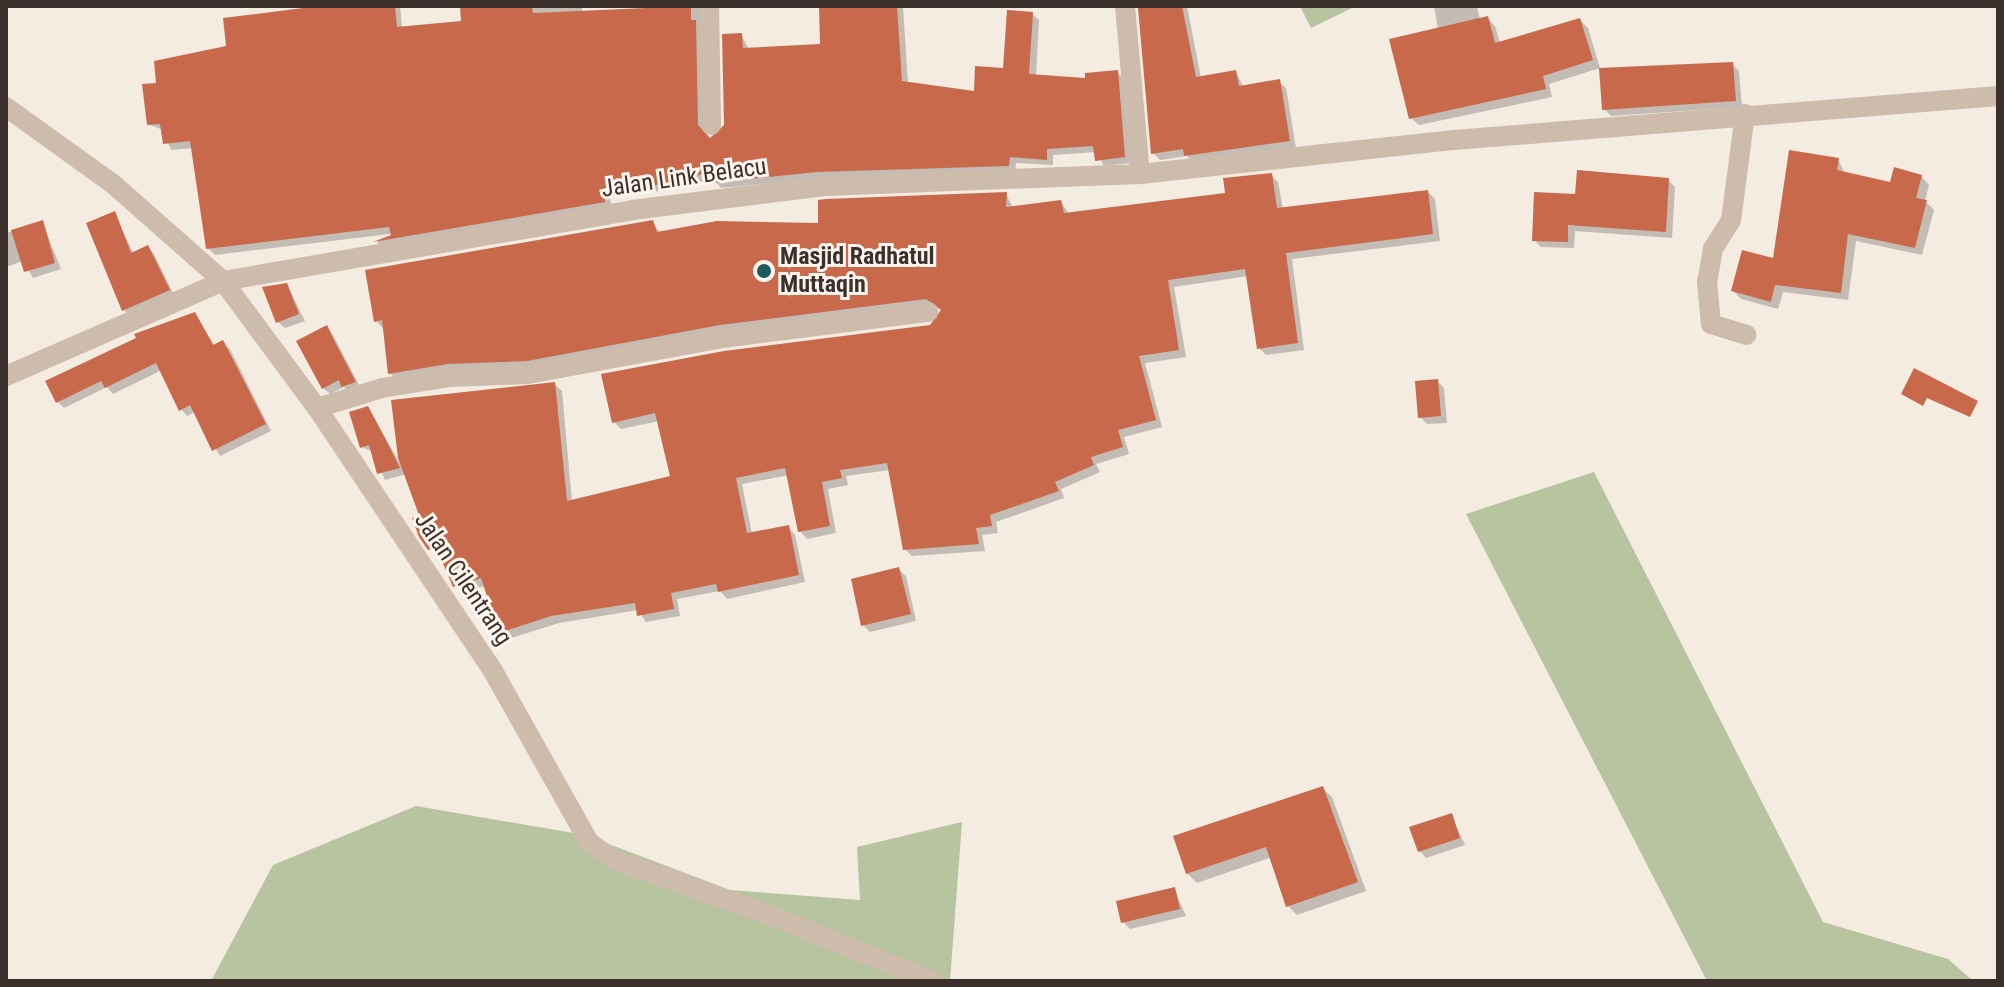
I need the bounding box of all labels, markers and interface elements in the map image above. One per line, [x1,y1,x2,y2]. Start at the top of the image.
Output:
street label: Jalan Link Belacu [600,152,768,204]
place label: Masjid Radhatul Muttaqin [780,243,935,299]
marker: Masjid Radhatul Muttaqin [755,262,773,280]
street label: Jalan Cilentrang [408,507,518,651]

